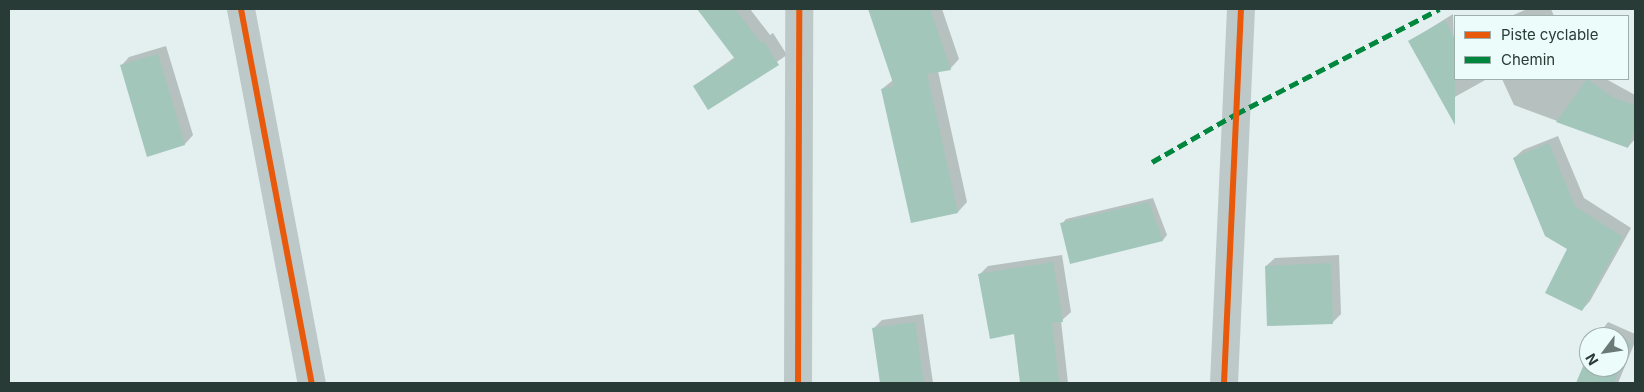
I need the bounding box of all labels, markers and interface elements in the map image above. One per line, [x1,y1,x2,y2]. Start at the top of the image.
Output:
legend [1454,15,1629,80]
text: Piste cyclable [1501,25,1598,44]
text: Chemin [1501,50,1555,69]
north arrow [1579,327,1629,377]
text: N [1582,351,1602,368]

